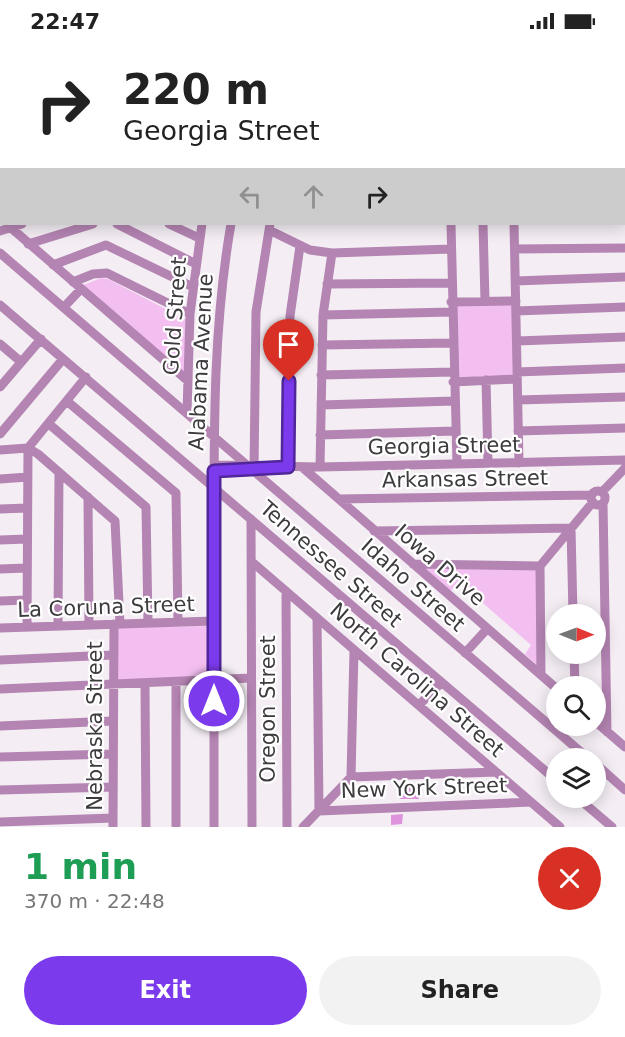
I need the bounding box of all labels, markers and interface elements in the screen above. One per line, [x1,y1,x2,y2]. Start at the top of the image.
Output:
text: 22:47 [30,9,100,34]
text: 220 m [123,65,269,114]
icon: right [24,66,102,144]
text: Georgia Street [123,115,320,146]
icon: left [234,180,267,213]
icon: ahead [297,180,330,213]
icon: right [360,180,393,213]
street label: Gold Street [159,256,191,376]
street label: Alabama Avenue [184,273,218,451]
pin [263,319,314,381]
icon: arrive [272,328,305,361]
street label: Georgia Street [367,433,521,459]
street label: Arkansas Street [382,466,548,492]
street label: Tennessee Street [254,495,407,632]
street label: Iowa Drive [390,519,490,611]
street label: Idaho Street [356,534,470,636]
street label: La Coruna Street [17,592,195,622]
street label: North Carolina Street [325,598,509,762]
north arrow [546,604,606,664]
map controls [546,604,606,808]
street label: Oregon Street [256,635,280,783]
street label: Nebraska Street [83,641,107,811]
position arrow [182,669,246,733]
button: search [546,676,606,736]
button: layers [546,748,606,808]
street label: New York Street [340,773,508,803]
text: 1 min [24,846,137,887]
button: close [538,847,601,910]
text: 370 m · 22:48 [24,889,165,913]
button: Exit [24,956,307,1025]
button: Share [319,956,601,1025]

